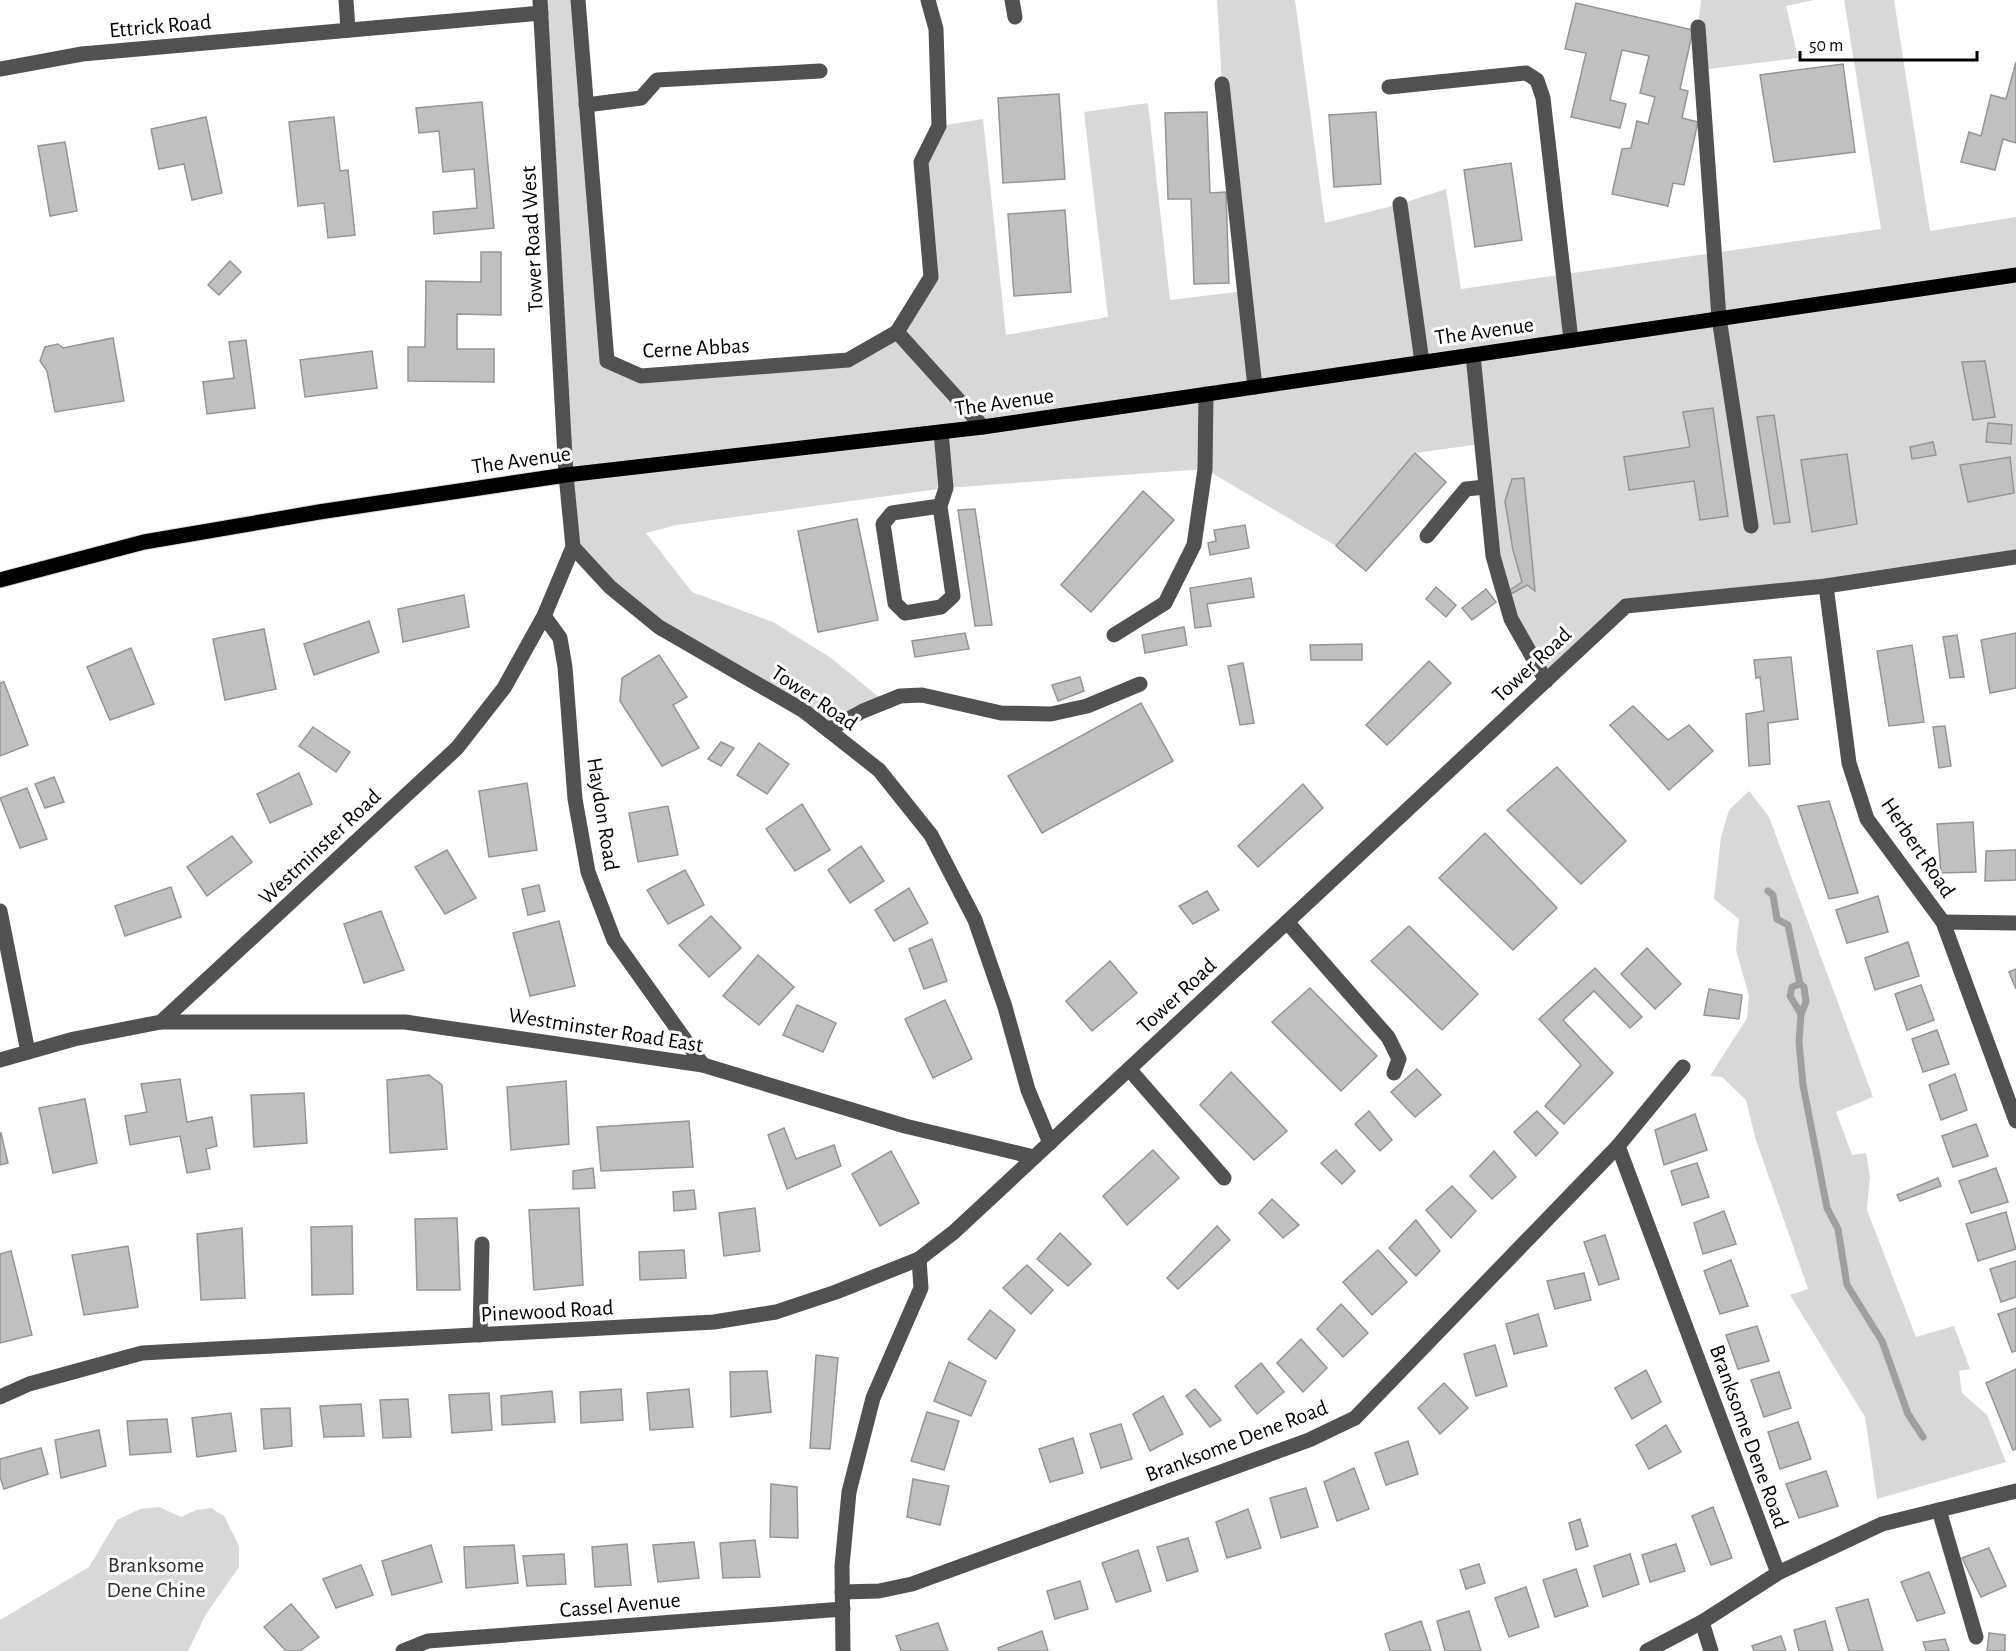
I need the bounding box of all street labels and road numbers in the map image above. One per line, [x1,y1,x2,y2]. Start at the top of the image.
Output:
street label: Ettrick Road [108,11,212,41]
street label: Tower Road West [517,165,547,313]
street label: The Avenue [1433,313,1535,349]
street label: Cerne Abbas [642,334,750,362]
street label: The Avenue [953,384,1055,420]
street label: The Avenue [470,442,572,478]
street label: Tower Road [1488,623,1575,707]
street label: Tower Road [767,661,862,735]
street label: Haydon Road [583,756,623,872]
street label: Westminster Road [254,785,385,909]
street label: Herbert Road [1877,794,1959,901]
street label: Tower Road [1133,954,1220,1038]
street label: Westminster Road East [507,1004,705,1056]
street label: Pinewood Road [480,1297,614,1325]
street label: Branksome Dene Road [1706,1342,1792,1531]
street label: Branksome Dene Road [1142,1396,1330,1486]
street label: Cassel Avenue [559,1589,681,1621]

